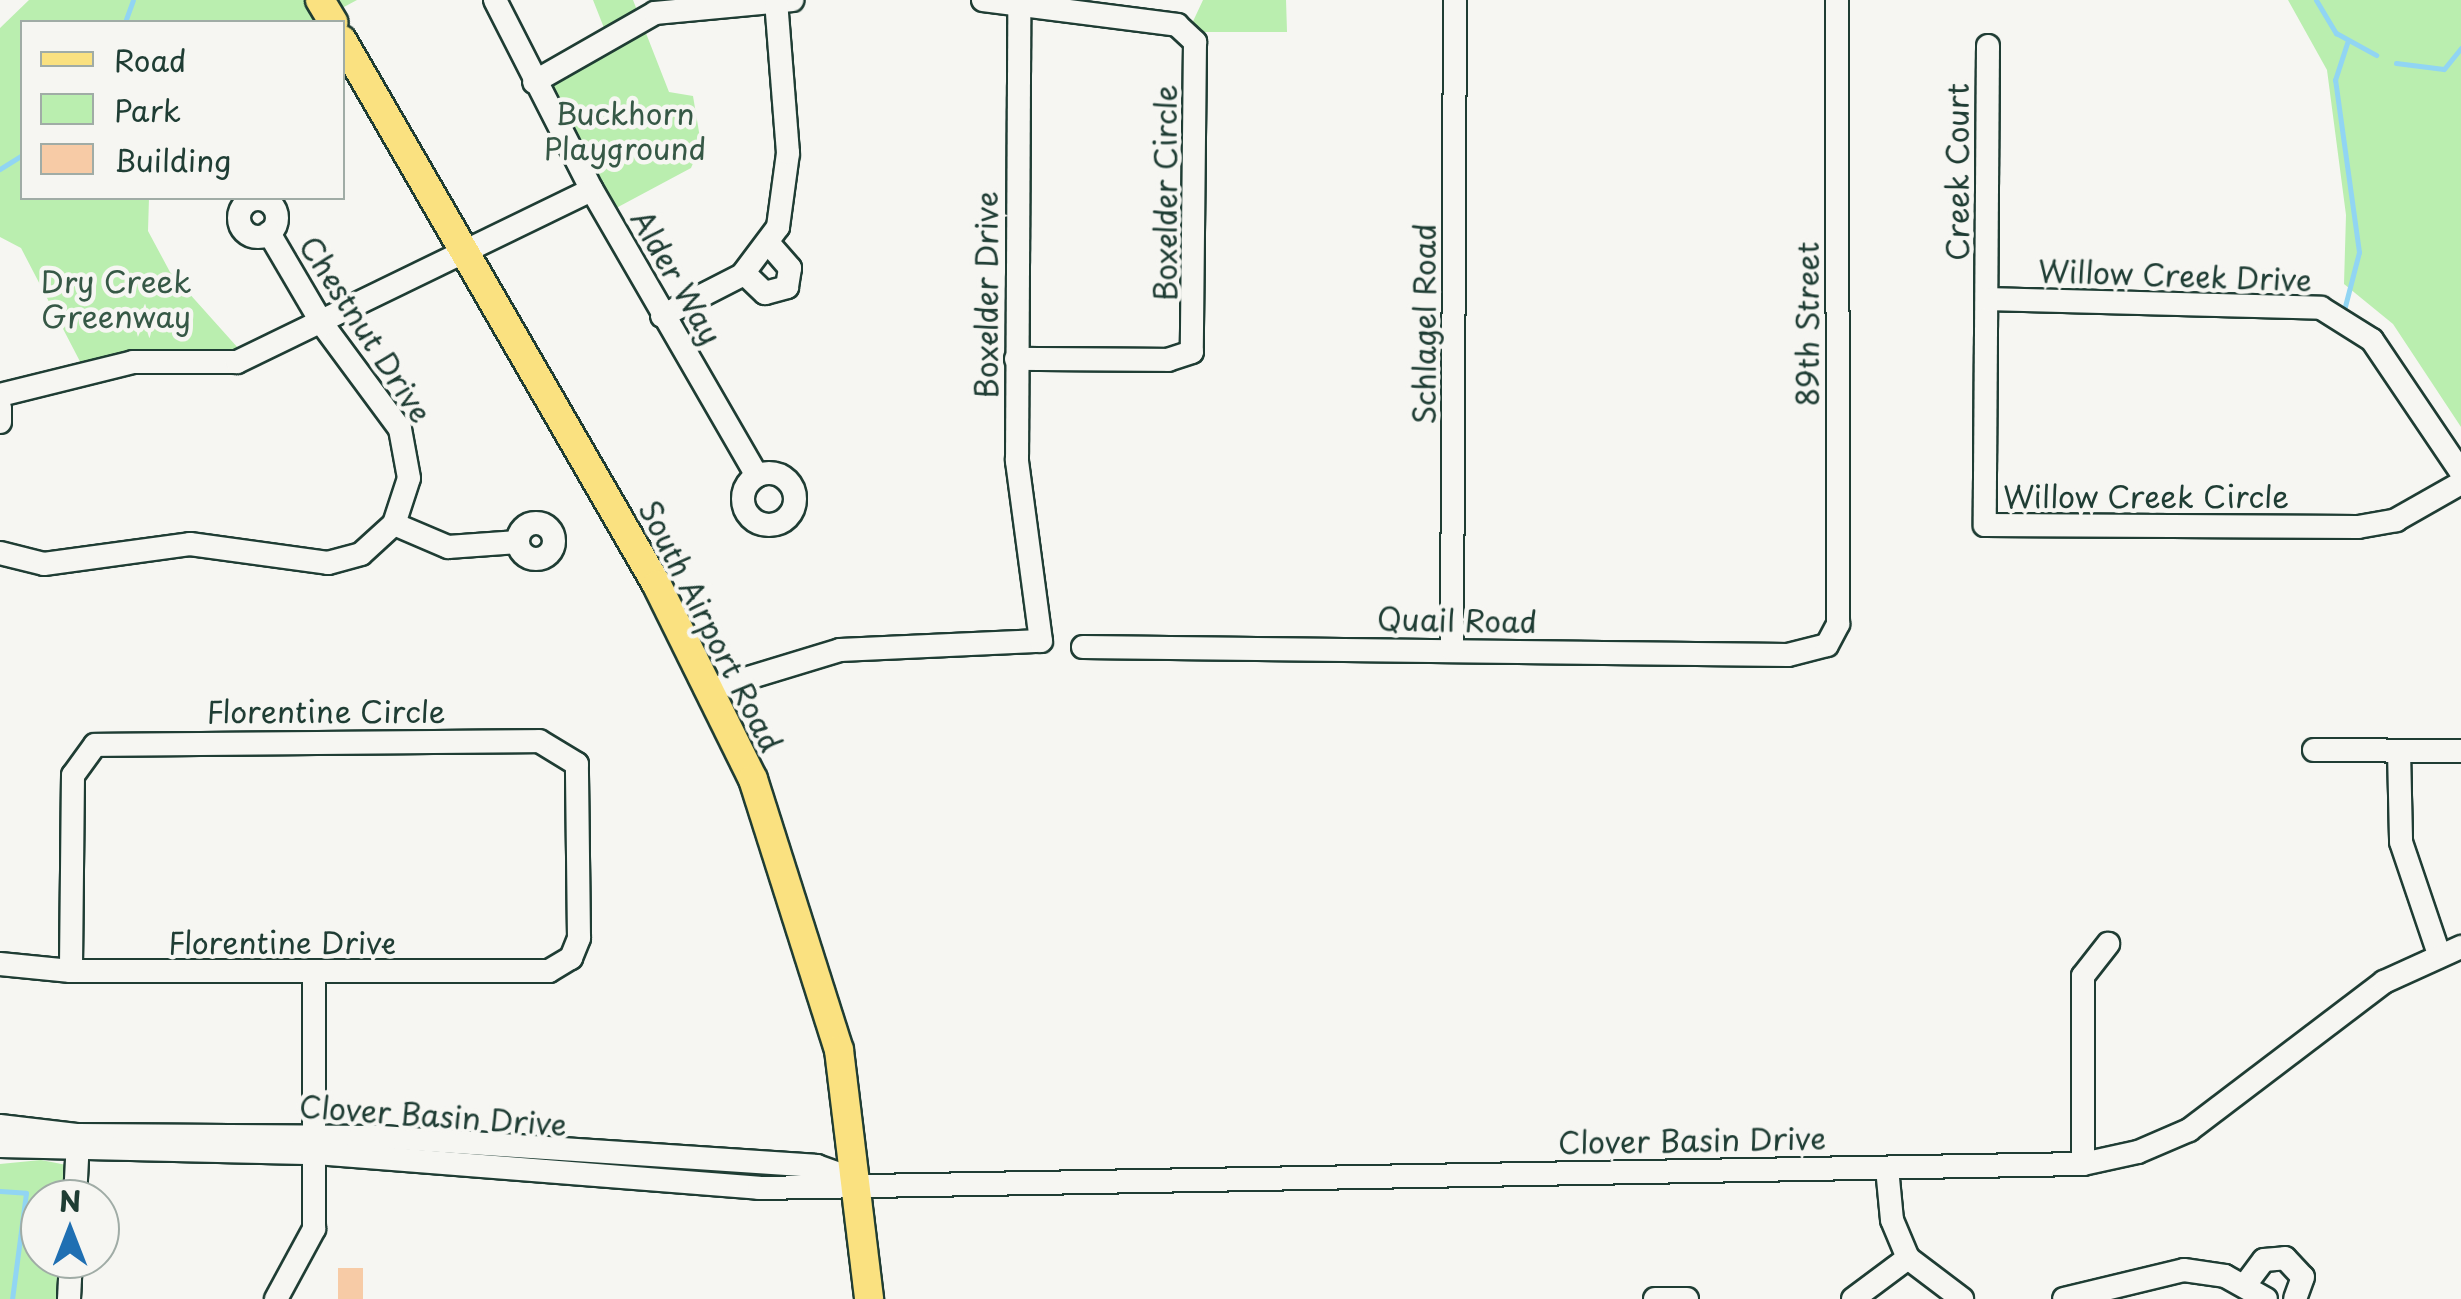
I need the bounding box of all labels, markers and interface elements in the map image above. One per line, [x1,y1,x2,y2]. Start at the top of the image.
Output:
legend [20,20,345,200]
text: Road [114,37,187,82]
street label: Creek Court [1939,82,1975,262]
street label: Boxelder Circle [1147,84,1183,302]
text: Park [114,87,181,132]
park label: Buckhorn Playground [544,95,706,166]
text: Building [114,137,231,182]
street label: Boxelder Drive [968,191,1004,399]
street label: Alder Way [624,203,730,351]
street label: Schlagel Road [1406,223,1442,425]
street label: Chestnut Drive [293,229,439,429]
street label: 89th Street [1789,242,1825,406]
street label: Willow Creek Drive [2035,252,2315,298]
park label: Dry Creek Greenway [40,263,192,334]
street label: Willow Creek Circle [2002,478,2290,514]
street label: South Airport Road [631,492,791,760]
street label: Quail Road [1376,601,1538,639]
street label: Florentine Circle [207,693,445,729]
street label: Florentine Drive [167,924,397,960]
street label: Clover Basin Drive [298,1088,568,1142]
street label: Clover Basin Drive [1558,1120,1826,1160]
north arrow [20,1179,120,1279]
text: N [59,1179,81,1222]

